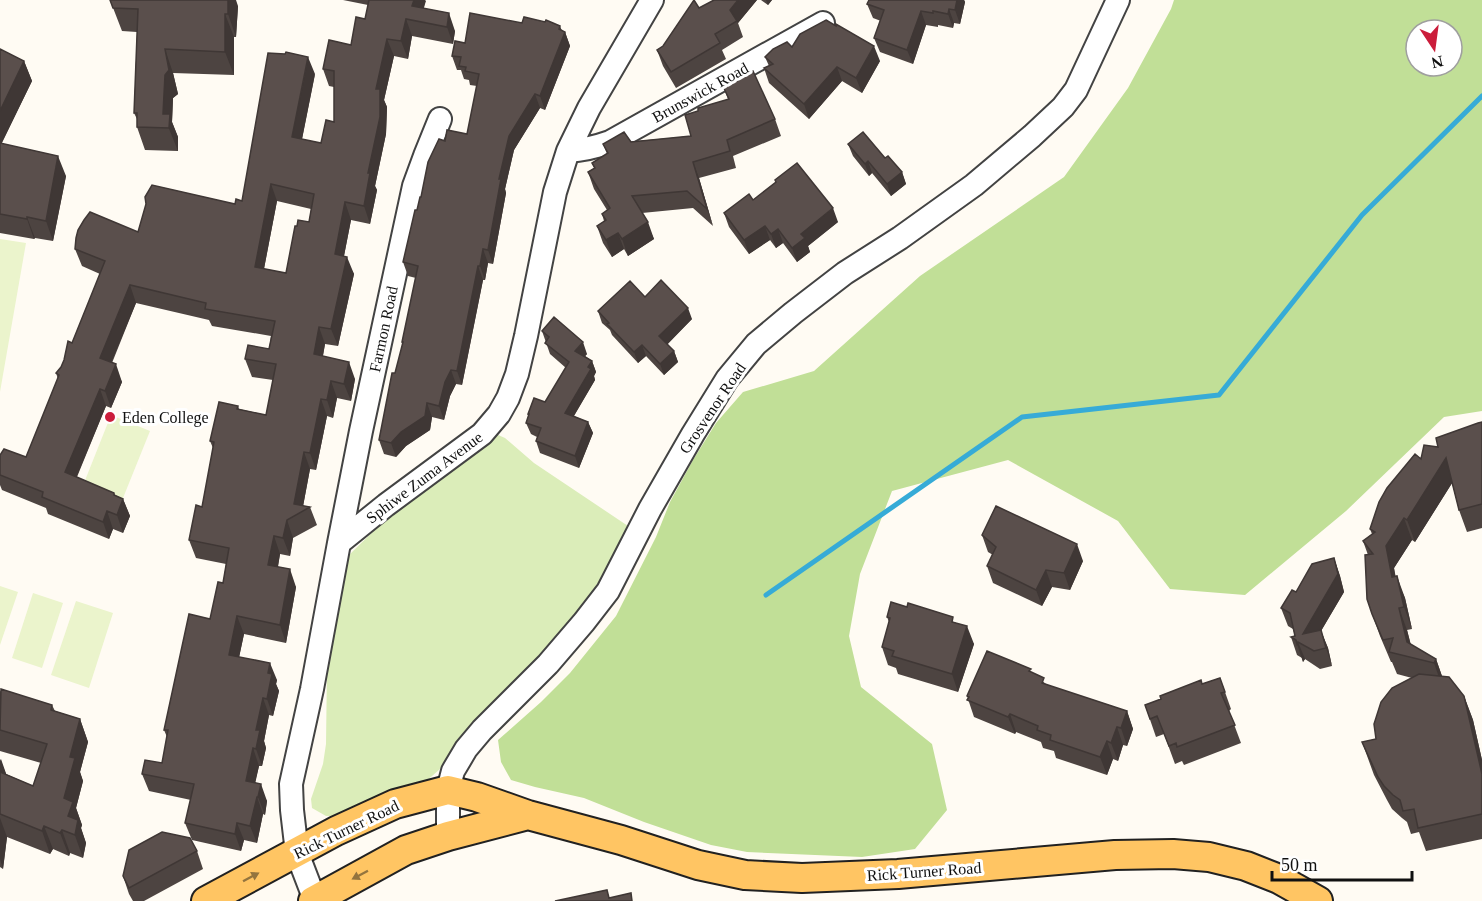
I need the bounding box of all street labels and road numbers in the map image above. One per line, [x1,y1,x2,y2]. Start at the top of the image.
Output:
street label: Brunswick Road [649,59,751,126]
street label: Farmon Road [366,285,401,374]
street label: Grosvenor Road [676,360,749,457]
street label: Sphiwe Zuma Avenue [363,428,486,527]
street label: Rick Turner Road [291,797,401,862]
street label: Rick Turner Road [866,859,982,884]

